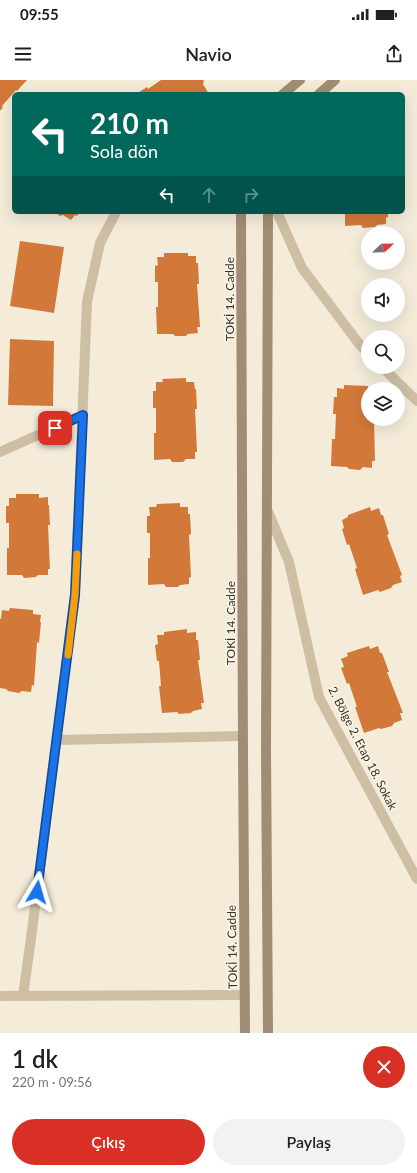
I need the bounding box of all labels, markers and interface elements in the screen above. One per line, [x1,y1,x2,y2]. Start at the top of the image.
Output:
text: 09:55 [20,5,59,23]
icon: menu [12,43,34,65]
text: Navio [185,43,232,65]
icon: share [383,43,405,65]
text: 210 m [90,106,169,140]
icon: left [24,108,76,160]
text: Sola dön [90,140,158,162]
icon: left [156,184,178,206]
icon: ahead [198,184,220,206]
icon: right [240,184,262,206]
north arrow [361,226,405,270]
map controls [361,226,405,426]
street label: TOKİ 14. Cadde [222,257,237,341]
button: sound [361,278,405,322]
button: search [361,330,405,374]
button: layers [361,382,405,426]
pin [38,411,72,445]
icon: arrive [44,417,66,439]
street label: TOKİ 14. Cadde [223,581,238,665]
street label: 2. Bölge 2. Etap 18. Sokak [325,684,401,813]
position arrow [16,871,58,913]
street label: TOKİ 14. Cadde [224,905,240,989]
text: 1 dk [12,1044,58,1073]
button: close [363,1046,405,1088]
text: 220 m · 09:56 [12,1074,92,1090]
button: Çıkış [12,1119,205,1165]
button: Paylaş [213,1119,405,1165]

